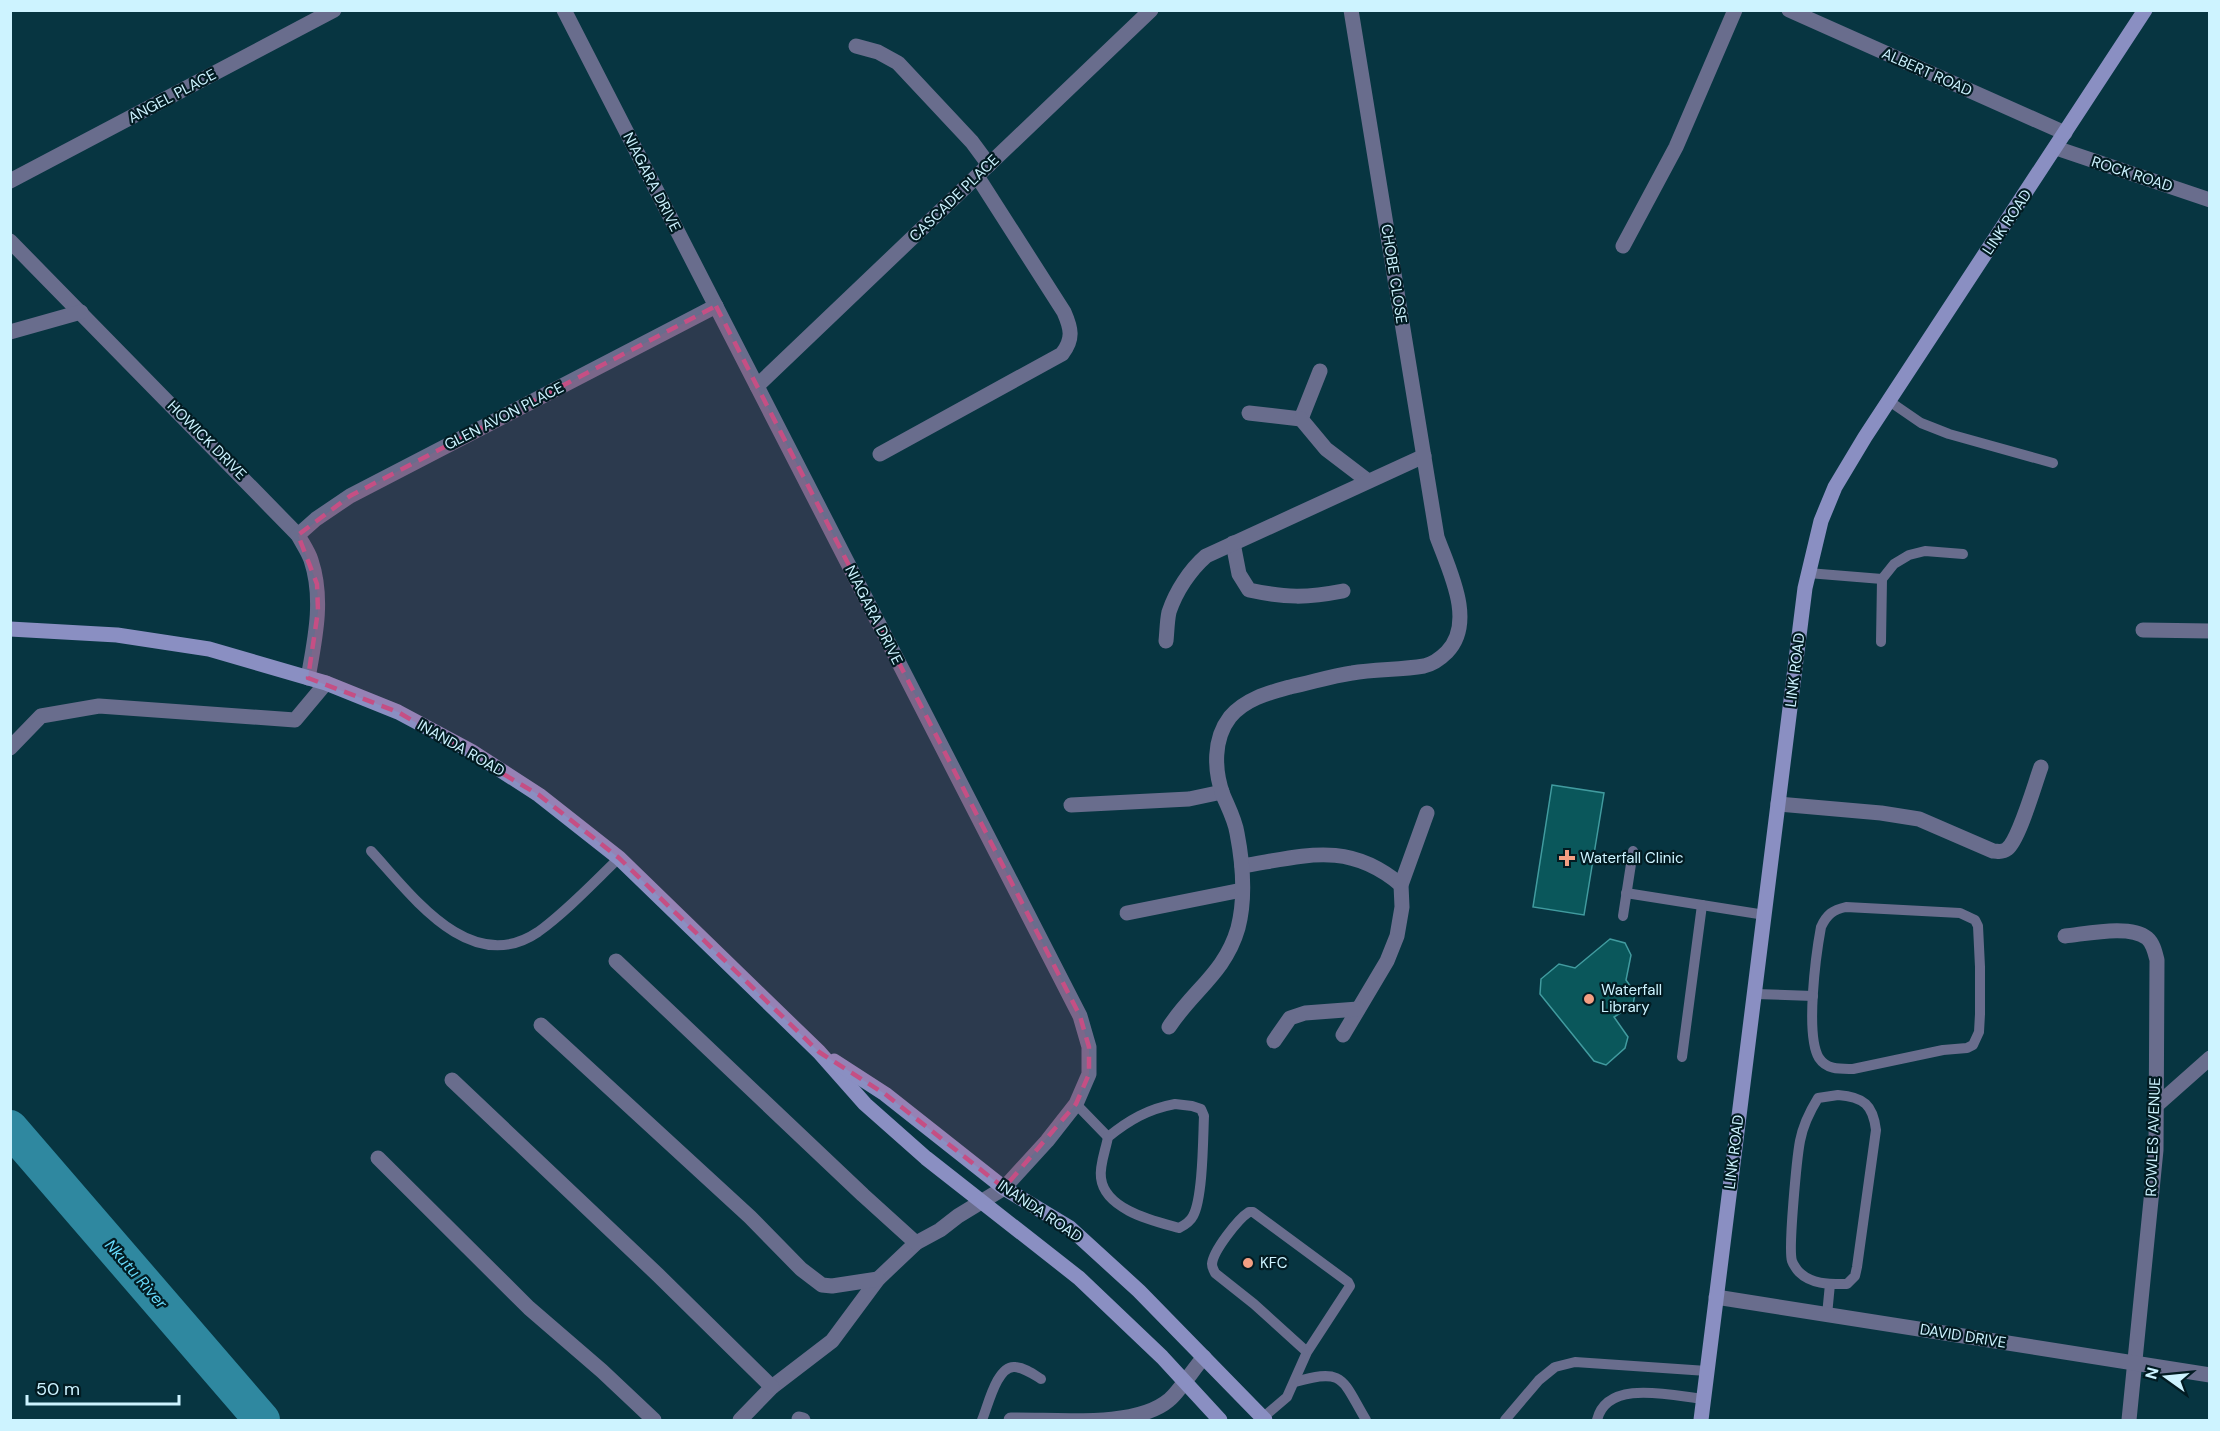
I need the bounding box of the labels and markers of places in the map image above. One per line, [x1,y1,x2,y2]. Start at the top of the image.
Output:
place label: Waterfall Clinic [1580,848,1684,868]
marker: Waterfall Clinic [1558,849,1576,867]
place label: Waterfall Library [1601,980,1662,1017]
marker: Waterfall Library [1582,992,1596,1006]
place label: KFC [1260,1253,1288,1273]
marker: KFC [1241,1256,1255,1270]

